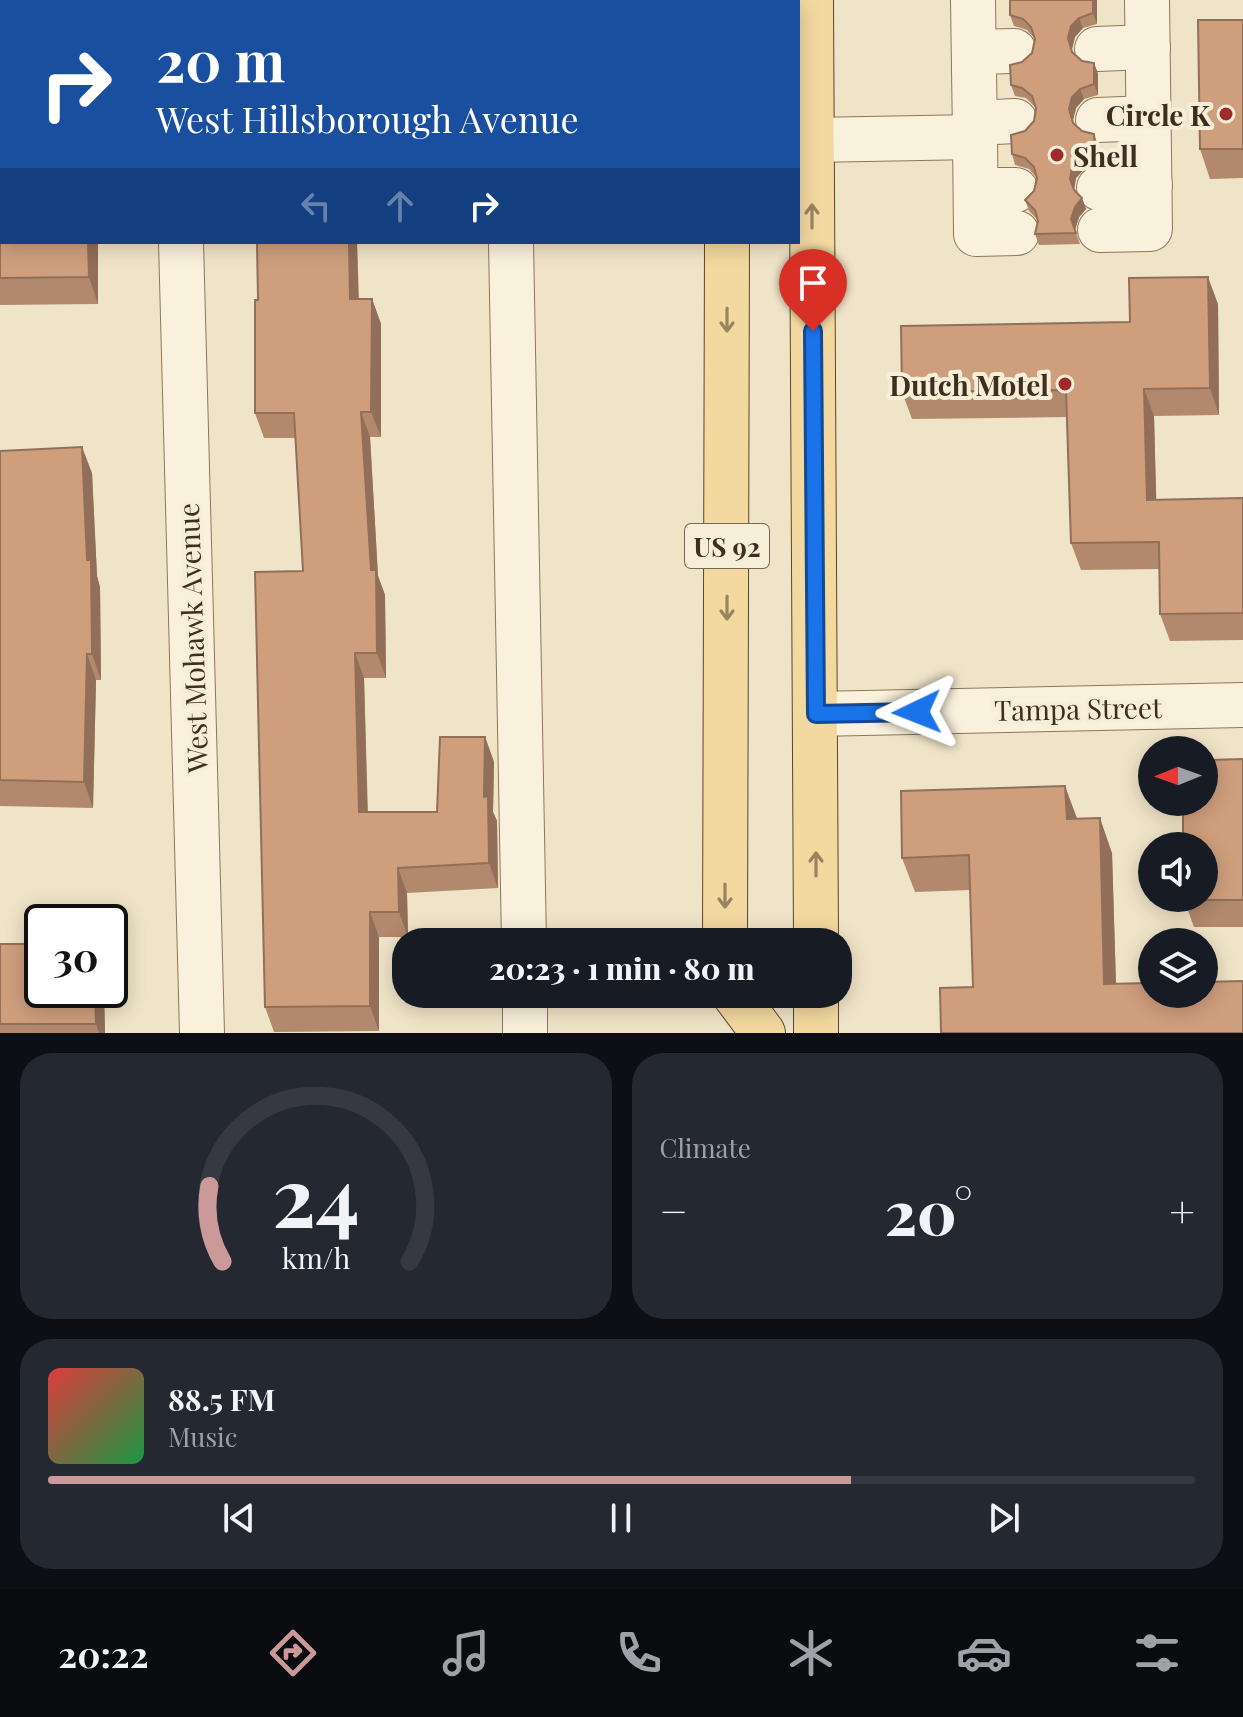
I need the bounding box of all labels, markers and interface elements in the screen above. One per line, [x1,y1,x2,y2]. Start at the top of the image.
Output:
text: 20 m [156,22,285,97]
icon: right [24,32,128,136]
text: West Hillsborough Avenue [156,94,579,142]
place label: Circle K [1106,96,1211,133]
marker: Circle K [1217,105,1235,123]
place label: Shell [1073,137,1138,174]
marker: Shell [1048,146,1066,164]
icon: left [294,184,338,228]
icon: ahead [378,184,422,228]
icon: right [462,184,506,228]
one-way arrow [805,203,820,230]
pin [779,249,847,331]
icon: arrive [791,261,835,305]
one-way arrow [719,306,735,333]
place label: Dutch Motel [889,366,1049,403]
marker: Dutch Motel [1056,375,1074,393]
street label: West Mohawk Avenue [169,502,215,775]
road number: US 92 [685,524,769,568]
one-way arrow [719,594,735,621]
position arrow [875,670,959,754]
street label: Tampa Street [994,688,1163,728]
north arrow [1138,736,1218,816]
map controls [1138,736,1218,1008]
button: sound [1138,832,1218,912]
one-way arrow [808,851,824,878]
one-way arrow [717,882,733,909]
speed limit sign: 30 [24,904,128,1008]
button: layers [1138,928,1218,1008]
text: 20:23 · 1 min · 80 m [489,948,755,988]
text: Climate [660,1130,751,1165]
text: 24 [272,1138,359,1249]
text: 20° [885,1170,972,1250]
text: − [660,1180,688,1239]
text: + [1169,1180,1195,1239]
text: km/h [281,1238,350,1276]
text: 88.5 FM [168,1379,275,1419]
text: Music [168,1419,237,1454]
icon: previous [217,1496,261,1540]
icon: pause [599,1496,643,1540]
icon: next [982,1496,1026,1540]
icon: directions [265,1625,321,1681]
icon: music [438,1625,494,1681]
icon: phone [611,1625,667,1681]
icon: climate [783,1625,839,1681]
icon: car [956,1625,1012,1681]
icon: filters [1129,1625,1185,1681]
text: 20:22 [58,1629,149,1677]

